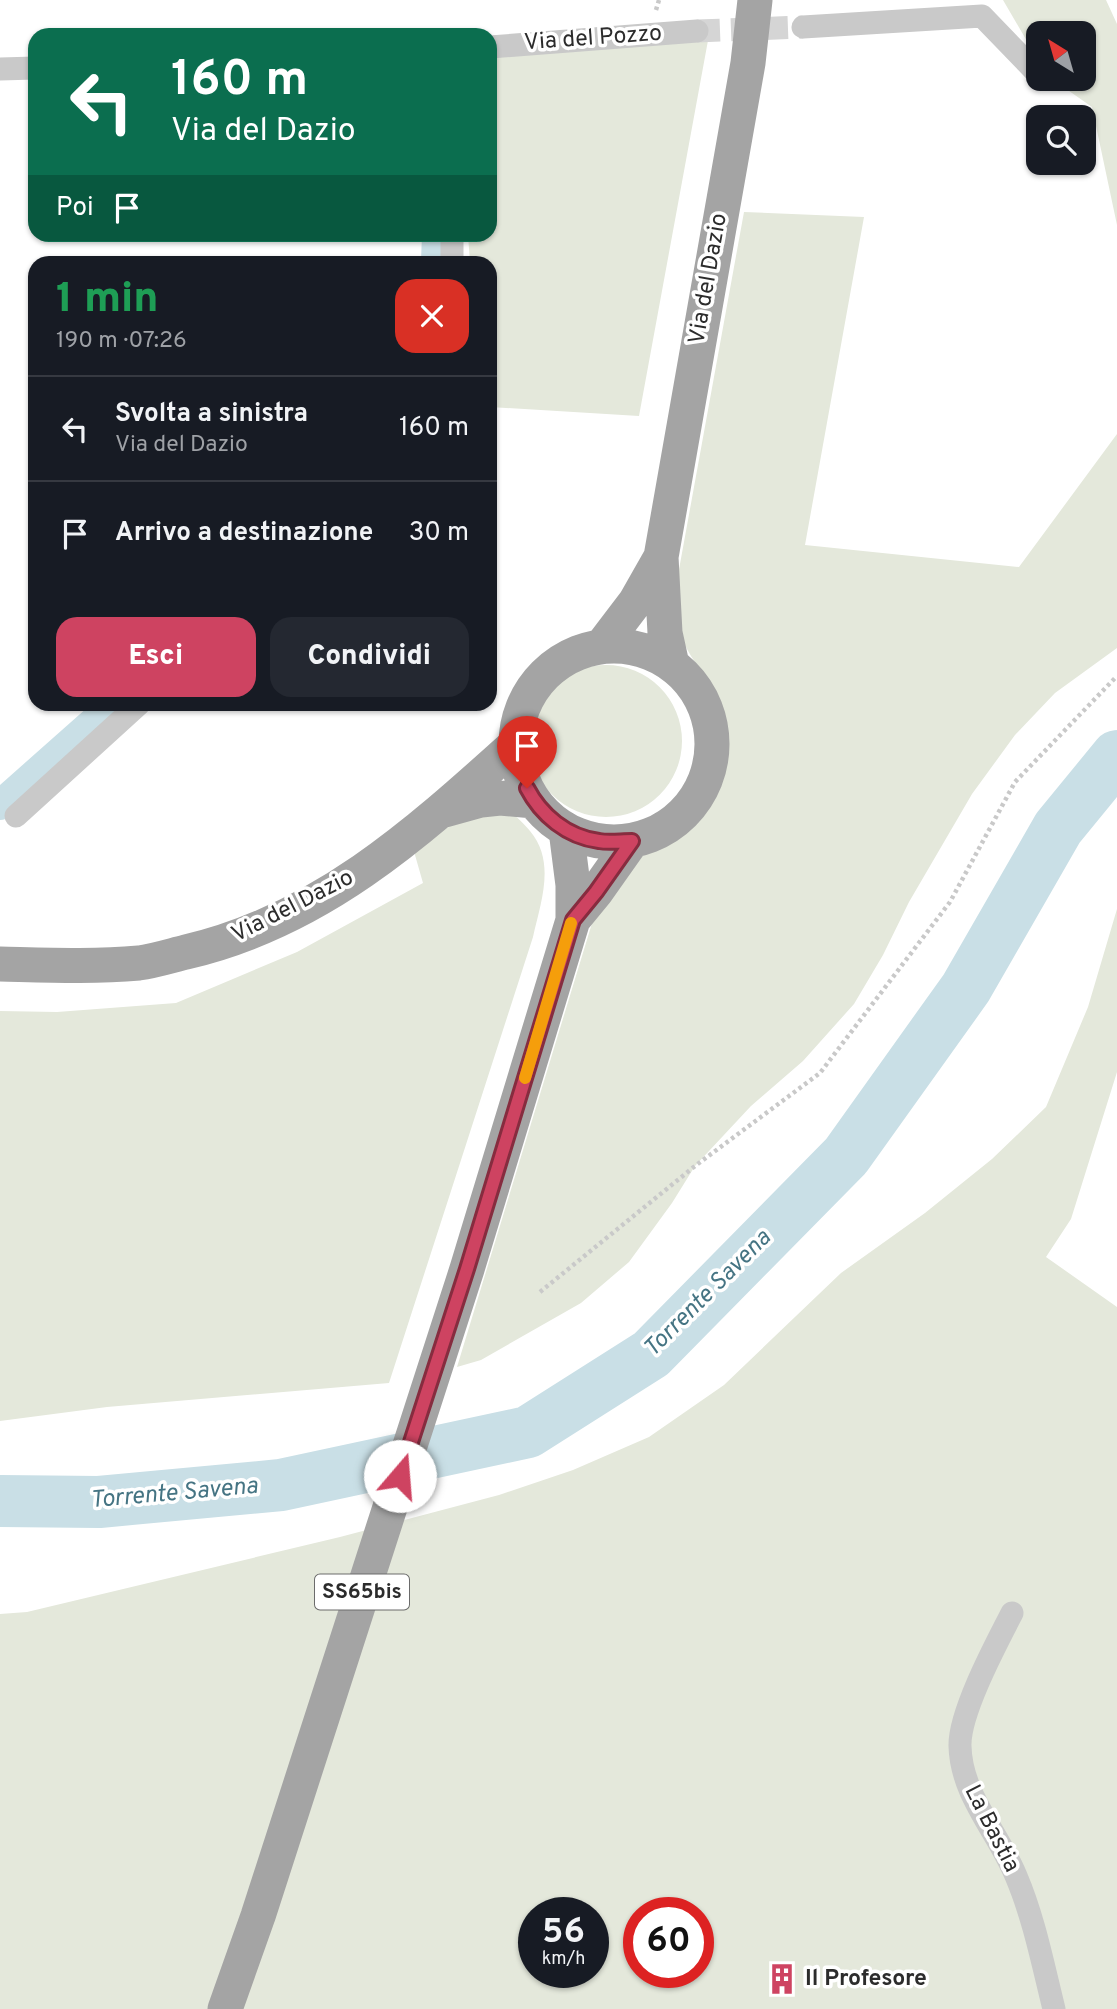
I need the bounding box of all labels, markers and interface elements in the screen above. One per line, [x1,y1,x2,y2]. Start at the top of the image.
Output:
street label: Via del Pozzo [523,20,663,58]
north arrow [1026,21,1096,91]
map controls [1026,21,1096,175]
text: 160 m [171,51,308,113]
icon: left [56,56,147,147]
button: search [1026,105,1096,175]
text: Via del Dazio [171,112,356,152]
icon: arrive [108,189,146,227]
text: Poi [56,192,94,225]
street label: Via del Dazio [683,211,735,347]
text: 1 min [56,274,159,327]
button: close [395,279,469,353]
text: 190 m · 07:26 [56,327,187,356]
text: Svolta a sinistra [115,398,308,431]
icon: left [56,410,94,448]
text: 160 m [399,412,469,445]
text: Via del Dazio [115,431,248,460]
icon: arrive [56,515,94,553]
text: Arrivo a destinazione [115,517,373,550]
text: 30 m [409,517,469,550]
button: Esci [56,617,256,697]
button: Condividi [270,617,469,697]
pin [497,716,557,788]
icon: arrive [508,727,546,765]
street label: Via del Dazio [227,864,359,950]
water label: Torrente Savena [638,1224,778,1364]
position arrow [363,1439,437,1513]
water label: Torrente Savena [89,1472,260,1516]
road number: SS65bis [315,1574,409,1610]
street label: La Bastia [957,1780,1025,1878]
speed limit sign: 60 [623,1897,714,1988]
text: 56 [542,1911,585,1955]
text: km/h [542,1948,585,1971]
building icon: Il Profesore [765,1962,799,1996]
place label: Il Profesore [805,1965,927,1994]

